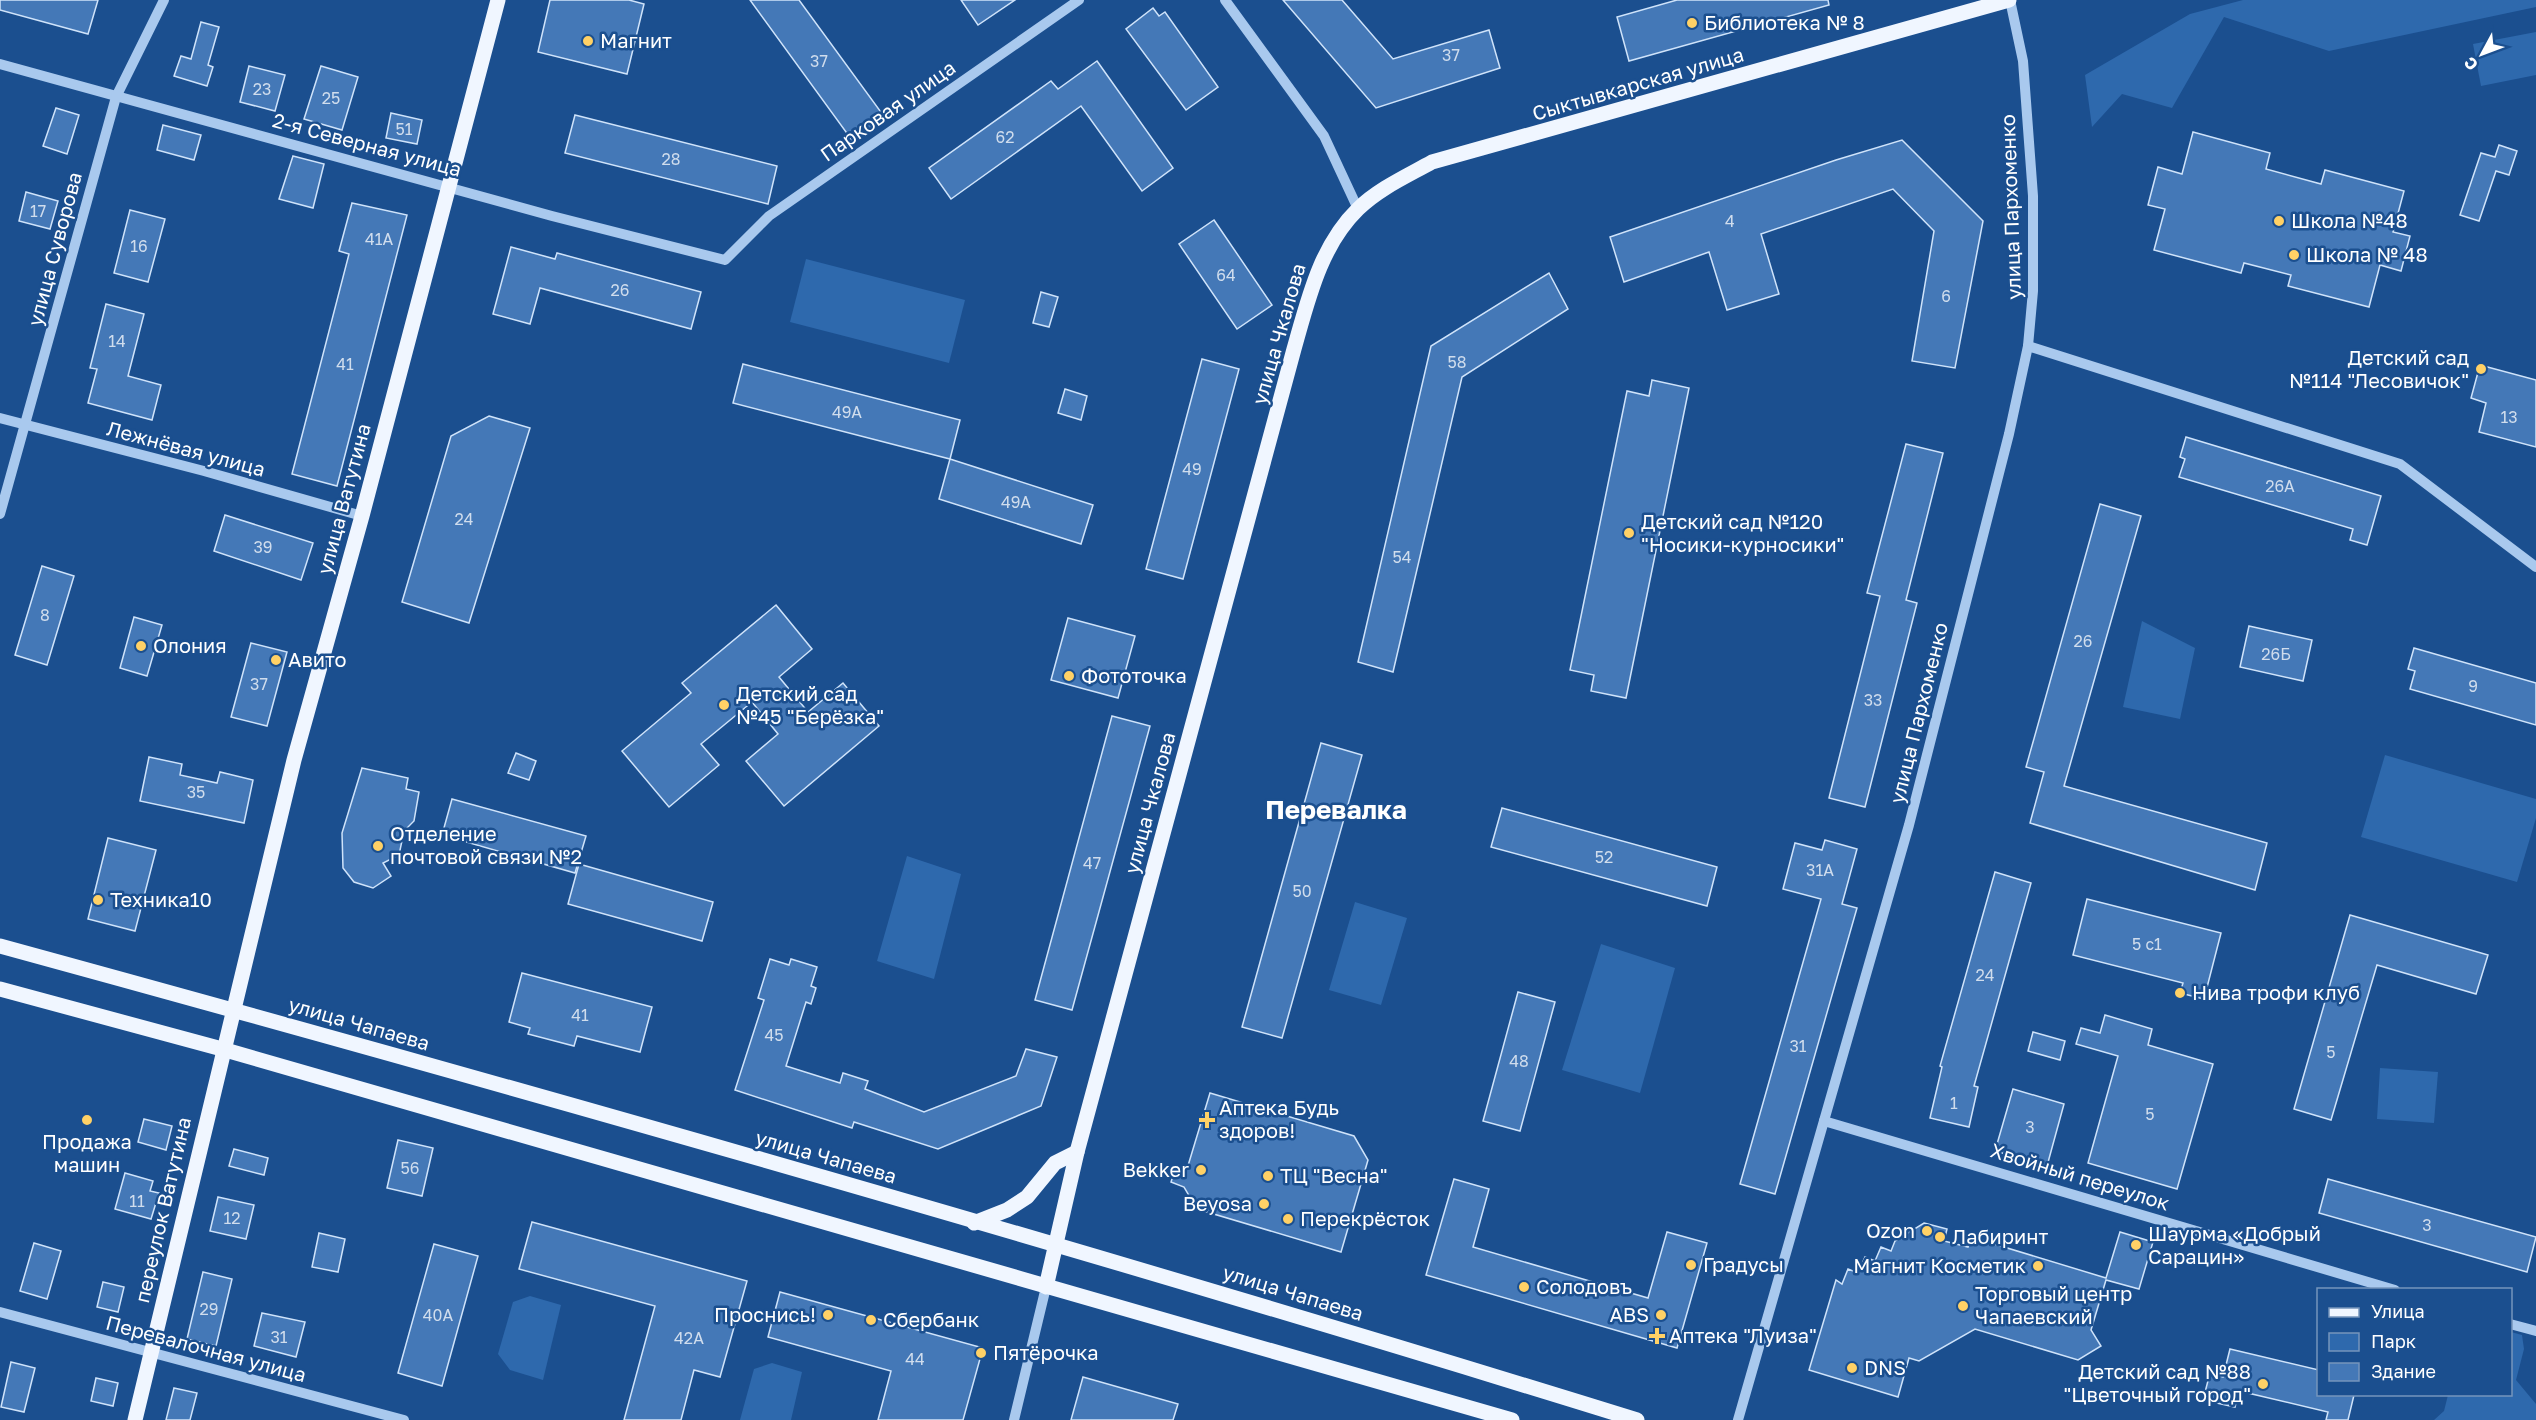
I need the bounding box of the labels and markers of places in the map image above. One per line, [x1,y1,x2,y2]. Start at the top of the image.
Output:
place label: Библиотека № 8 [1704,10,1865,34]
marker: Библиотека № 8 [1685,16,1699,30]
place label: Магнит [600,28,672,52]
marker: Магнит [581,34,595,48]
place label: Школа №48 [2291,208,2408,232]
marker: Школа №48 [2272,214,2286,228]
place label: Школа № 48 [2306,242,2428,266]
marker: Школа № 48 [2287,248,2301,262]
place label: Детский сад №114 "Лесовичок" [2289,345,2469,392]
marker: Детский сад №114 "Лесовичок" [2474,362,2488,376]
place label: Детский сад №120 "Носики-курносики" [1641,509,1844,556]
marker: Детский сад №120 "Носики-курносики" [1622,526,1636,540]
place label: Олония [153,633,227,657]
marker: Олония [134,639,148,653]
place label: Авито [288,647,347,671]
marker: Авито [269,653,283,667]
place label: Фототочка [1081,663,1187,687]
marker: Фототочка [1062,669,1076,683]
place label: Детский сад №45 "Берёзка" [736,681,884,728]
marker: Детский сад №45 "Берёзка" [717,698,731,712]
place label: Отделение почтовой связи №2 [390,821,582,868]
marker: Отделение почтовой связи №2 [371,839,385,853]
place label: Техника10 [110,887,212,911]
marker: Техника10 [91,893,105,907]
place label: Нива трофи клуб [2192,980,2360,1004]
marker: Нива трофи клуб [2173,986,2187,1000]
place label: Аптека Будь здоров! [1219,1095,1339,1142]
marker: Продажа машин [80,1113,94,1127]
marker: Аптека Будь здоров! [1200,1113,1214,1127]
place label: Продажа машин [42,1129,132,1176]
place label: Bekker [1122,1157,1189,1181]
marker: Bekker [1194,1163,1208,1177]
place label: ТЦ "Весна" [1280,1163,1388,1187]
marker: ТЦ "Весна" [1261,1169,1275,1183]
place label: Beyosa [1183,1191,1252,1215]
marker: Beyosa [1257,1197,1271,1211]
place label: Перекрёсток [1300,1206,1430,1230]
marker: Перекрёсток [1281,1212,1295,1226]
place label: Ozon [1866,1218,1915,1242]
place label: Шаурма «Добрый Сарацин» [2148,1221,2321,1268]
marker: Ozon [1920,1224,1934,1238]
place label: Лабиринт [1952,1224,2048,1248]
marker: Лабиринт [1933,1230,1947,1244]
marker: Шаурма «Добрый Сарацин» [2129,1238,2143,1252]
place label: Градусы [1703,1252,1784,1276]
place label: Магнит Косметик [1853,1253,2026,1277]
marker: Градусы [1684,1258,1698,1272]
marker: Магнит Косметик [2031,1259,2045,1273]
place label: Солодовъ [1536,1274,1632,1298]
marker: Солодовъ [1517,1280,1531,1294]
place label: Торговый центр Чапаевский [1975,1281,2132,1328]
marker: Торговый центр Чапаевский [1956,1299,1970,1313]
place label: Проснись! [714,1302,816,1326]
place label: ABS [1609,1302,1649,1326]
place label: Сбербанк [883,1307,979,1331]
marker: Проснись! [821,1308,835,1322]
marker: ABS [1654,1308,1668,1322]
marker: Сбербанк [864,1313,878,1327]
place label: Аптека "Луиза" [1669,1323,1817,1347]
marker: Аптека "Луиза" [1650,1329,1664,1343]
place label: Пятёрочка [993,1340,1099,1364]
marker: Пятёрочка [974,1346,988,1360]
place label: DNS [1864,1355,1906,1379]
place label: Детский сад №88 "Цветочный город" [2064,1359,2251,1406]
marker: DNS [1845,1361,1859,1375]
marker: Детский сад №88 "Цветочный город" [2256,1377,2270,1391]

